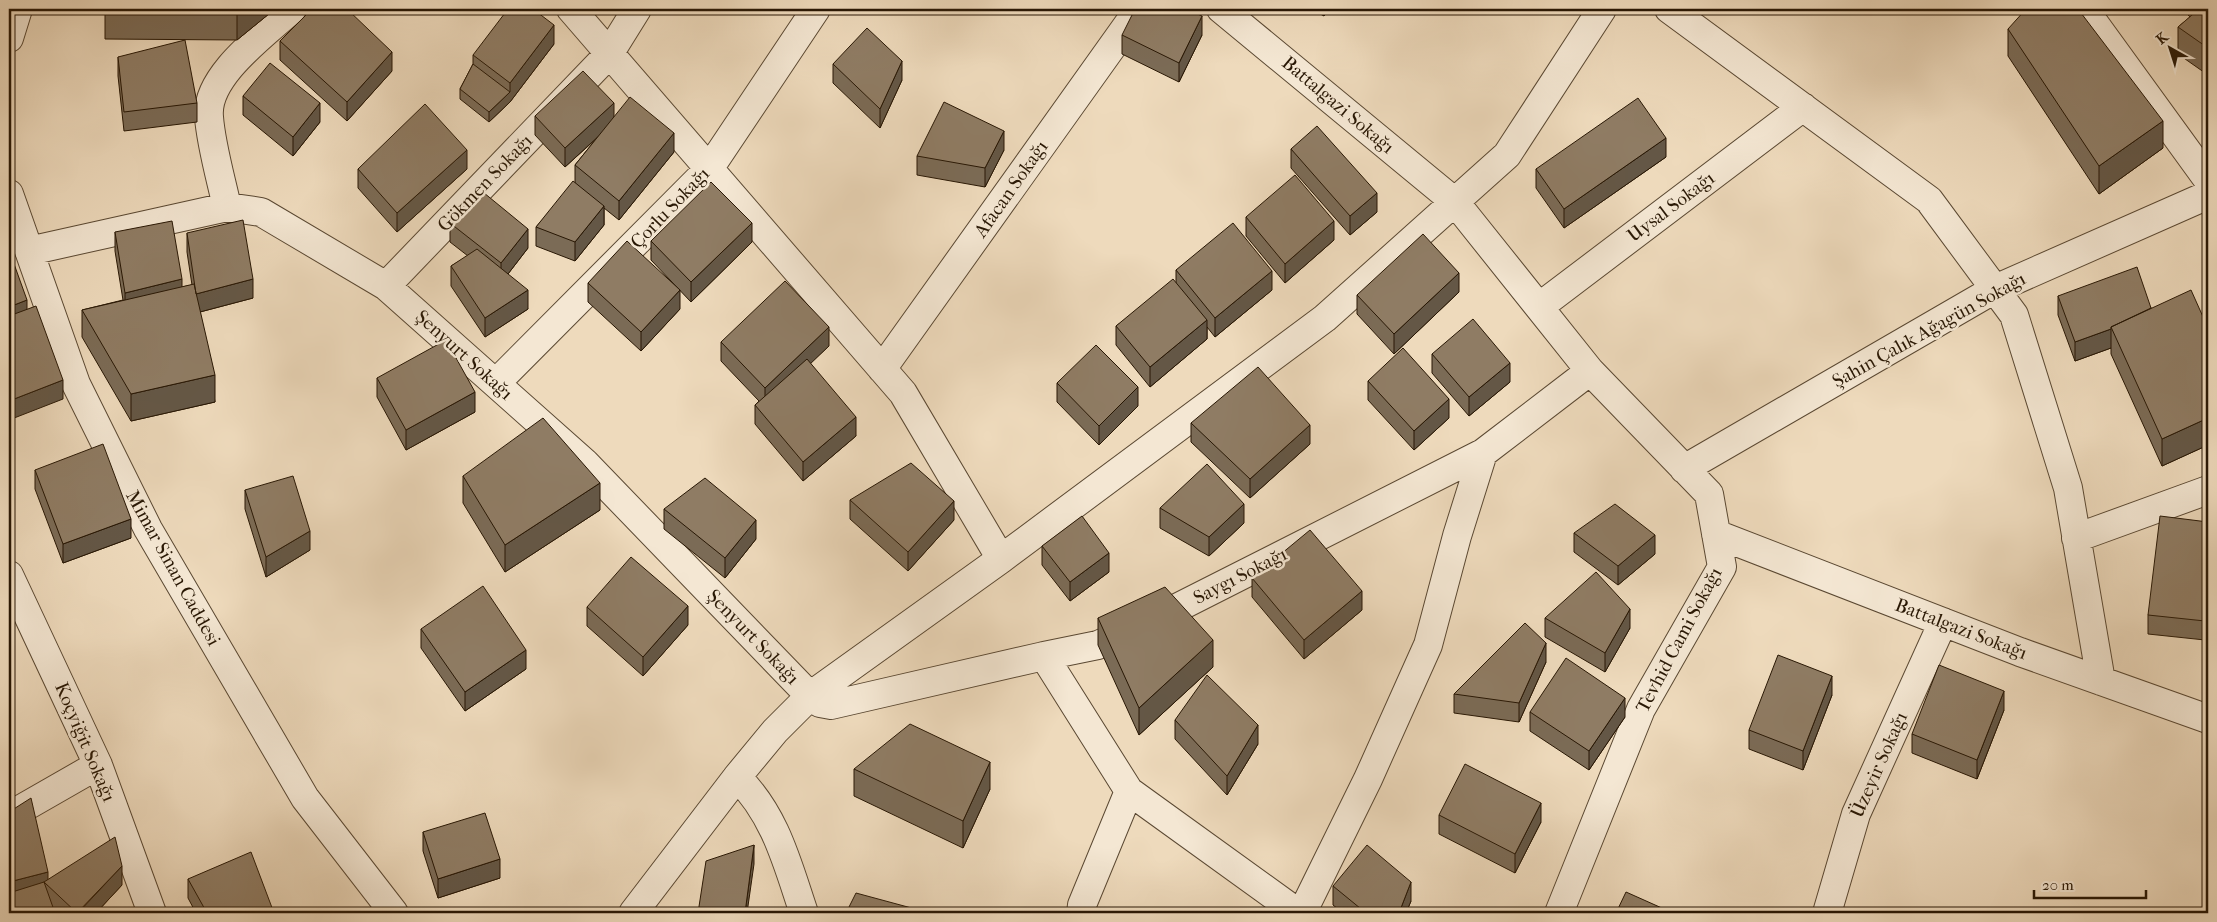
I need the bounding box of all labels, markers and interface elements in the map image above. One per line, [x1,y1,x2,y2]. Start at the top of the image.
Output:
north arrow [2144,22,2194,72]
text: K [2153,28,2172,48]
street label: Battalgazi Sokağı [1278,52,1399,158]
street label: Gökmen Sokağı [433,130,537,236]
street label: Afacan Sokağı [969,136,1053,243]
street label: Çorlu Sokağı [626,163,715,254]
street label: Uysal Sokağı [1623,167,1719,247]
street label: Şahin Çalık Ağagün Sokağı [1829,267,2030,393]
street label: Şenyurt Sokağı [411,306,517,405]
street label: Mimar Sinan Caddesi [121,486,225,650]
street label: Saygı Sokağı [1190,543,1291,609]
street label: Tevhid Cami Sokağı [1631,563,1727,716]
street label: Şenyurt Sokağı [702,585,804,689]
street label: Battalgazi Sokağı [1892,594,2030,664]
street label: Koçyiğit Sokağı [50,679,120,805]
street label: Üzeyir Sokağı [1846,708,1912,821]
scale bar [2034,867,2147,899]
text: 20 m [2042,876,2074,894]

